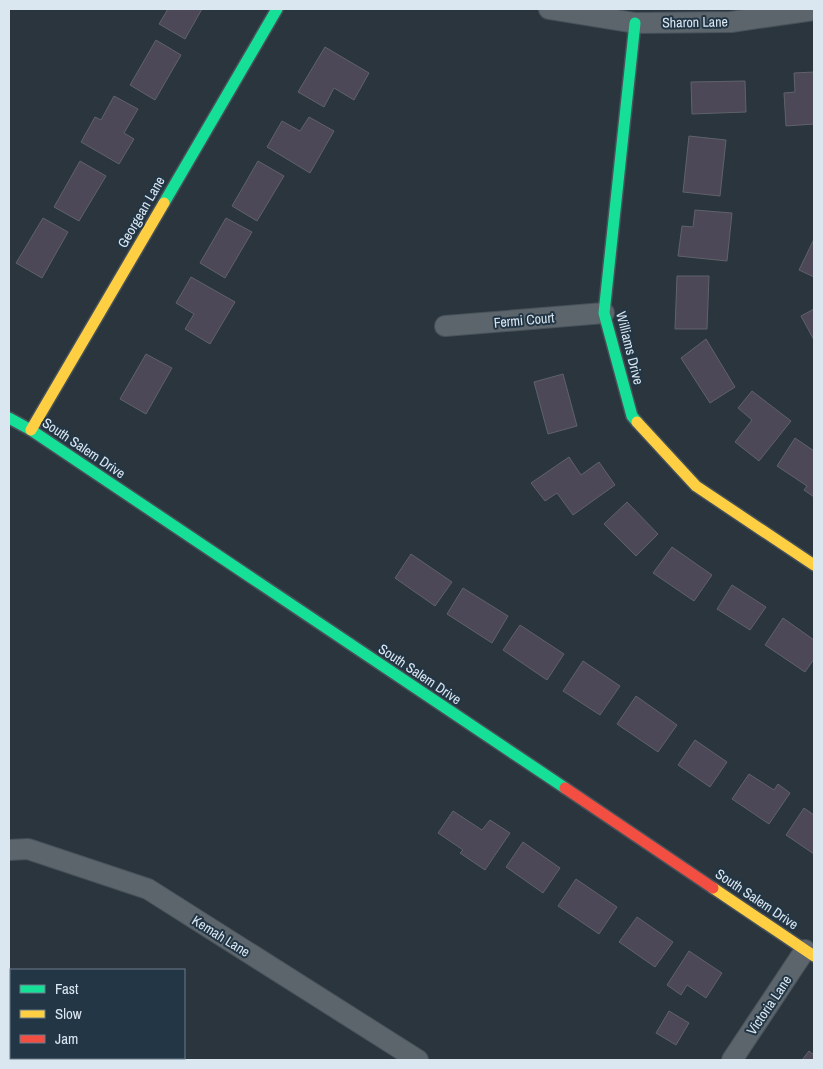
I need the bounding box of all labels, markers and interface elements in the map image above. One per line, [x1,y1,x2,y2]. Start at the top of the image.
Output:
street label: Sharon Lane [662,12,728,32]
street label: Georgean Lane [113,173,169,251]
street label: Fermi Court [493,308,555,332]
street label: Williams Drive [612,310,648,386]
street label: South Salem Drive [39,414,129,482]
street label: South Salem Drive [375,640,465,708]
street label: South Salem Drive [712,865,802,933]
street label: Kemah Lane [189,911,253,961]
legend [10,969,185,1059]
street label: Victoria Lane [742,972,796,1038]
text: Fast [55,978,79,999]
text: Slow [55,1003,82,1024]
text: Jam [55,1028,78,1049]

